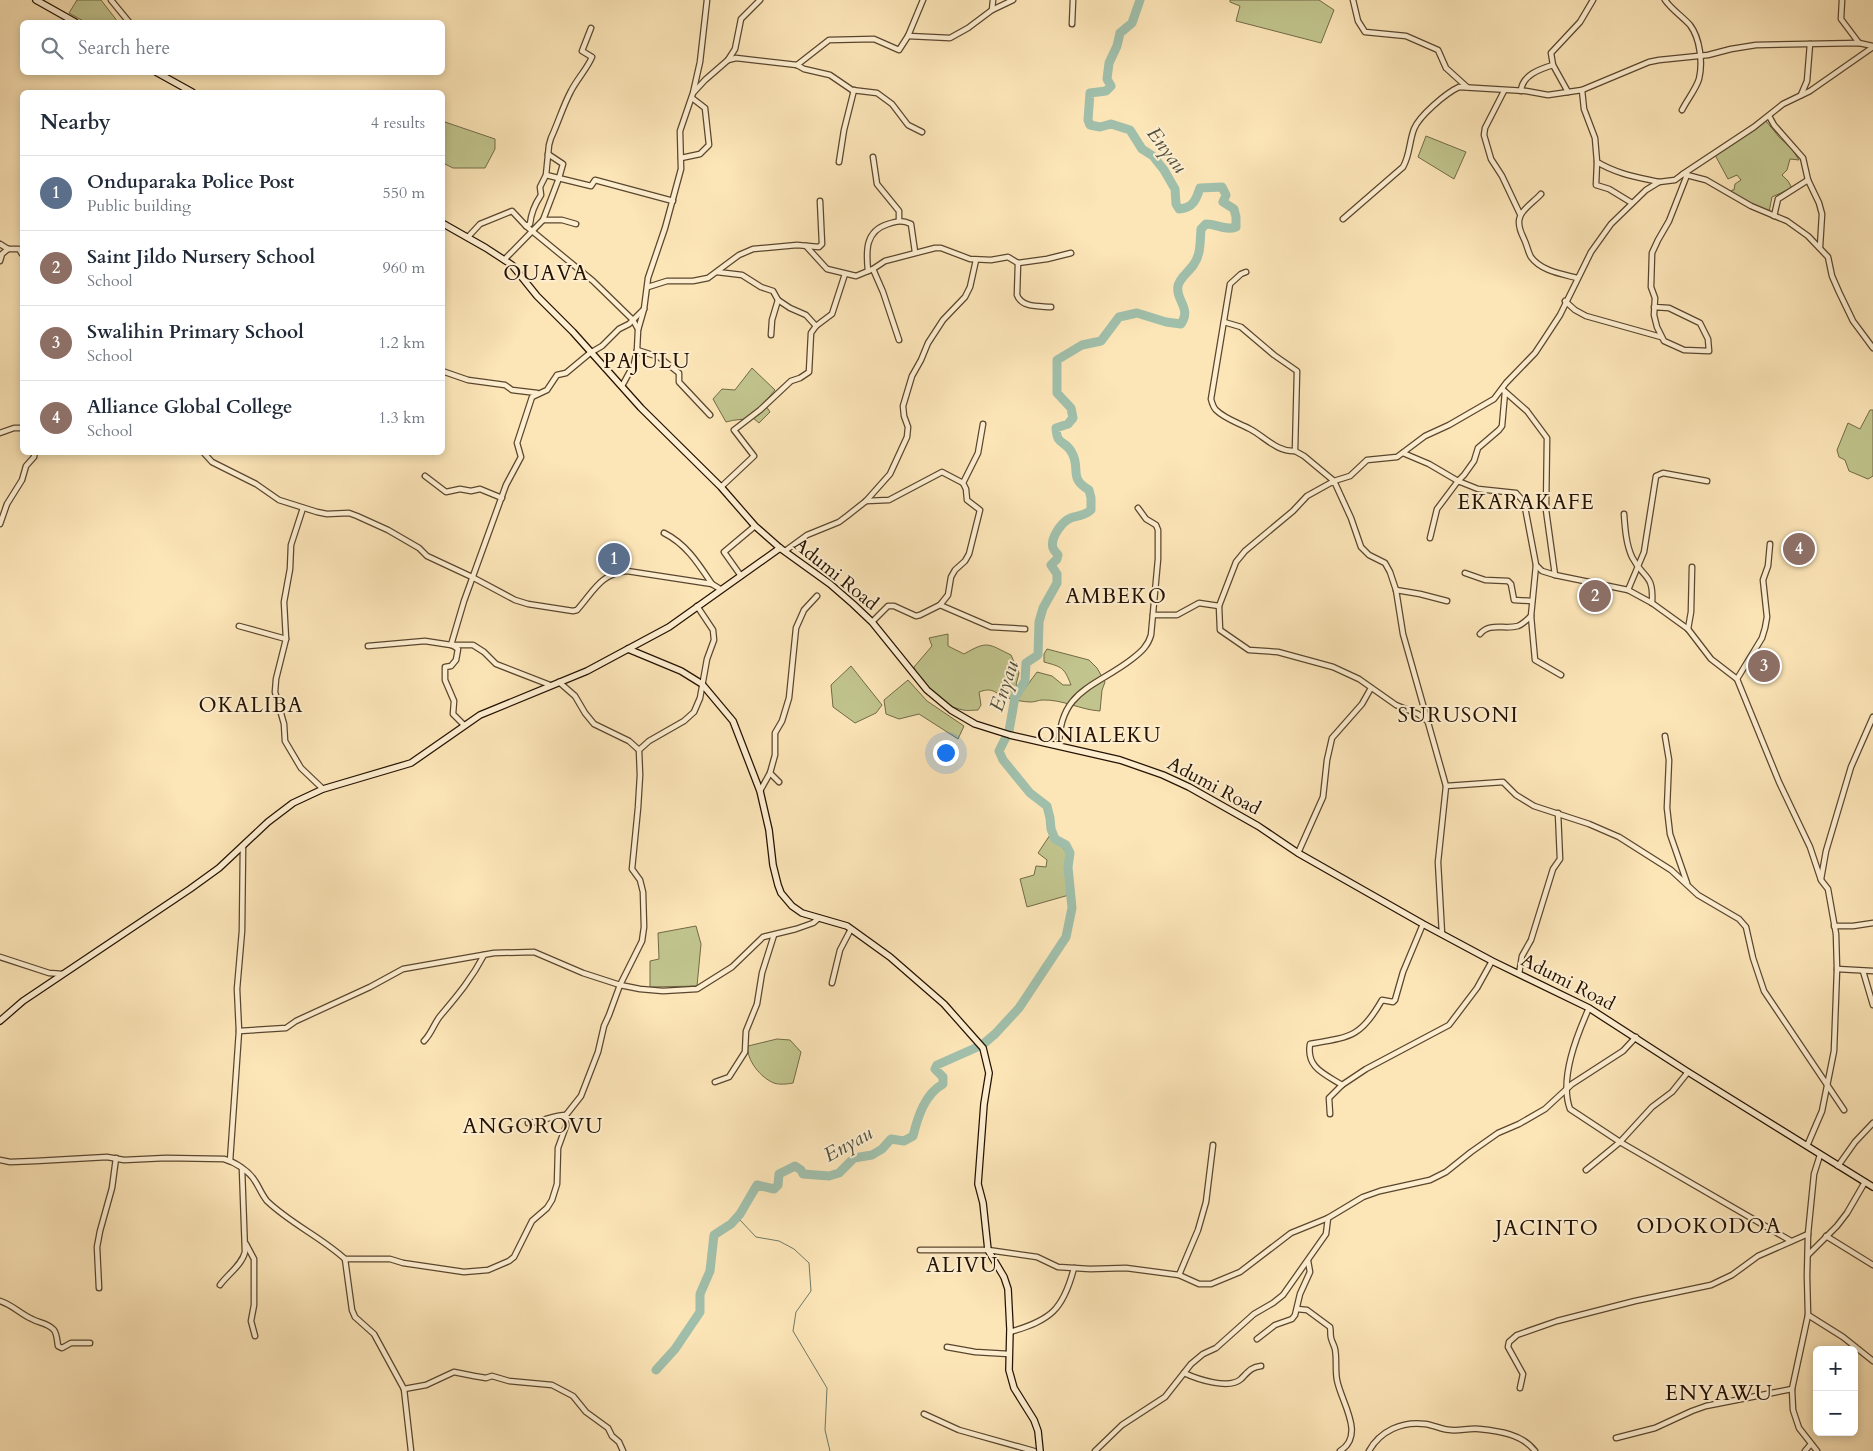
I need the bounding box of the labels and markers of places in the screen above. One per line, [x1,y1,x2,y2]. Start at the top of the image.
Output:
pin: 4 [1783,530,1815,568]
pin: 1 [598,540,630,578]
pin: 2 [1579,577,1611,615]
pin: 3 [1748,647,1780,685]

